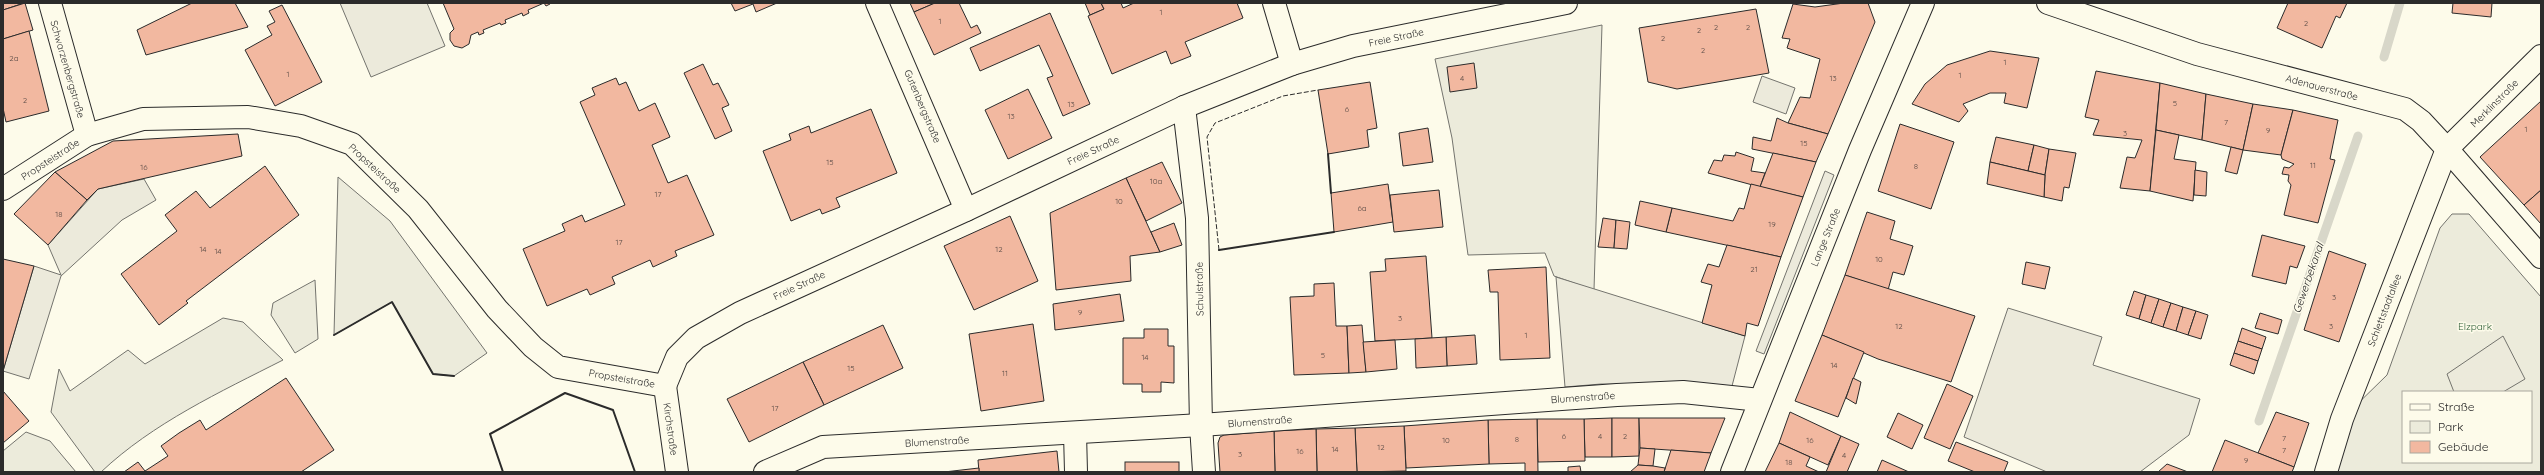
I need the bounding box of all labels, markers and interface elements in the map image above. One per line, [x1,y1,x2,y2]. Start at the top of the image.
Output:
house number: 1 [1160,7,1163,17]
house number: 1 [939,16,942,26]
house number: 2 [2304,18,2309,28]
street label: Schwarzenbergstraße [47,19,88,120]
house number: 2 [1714,22,1719,32]
house number: 2 [1746,22,1751,32]
street label: Freie Straße [1367,25,1425,50]
house number: 2 [1697,25,1702,35]
house number: 2 [1661,33,1666,43]
house number: 2 [1701,45,1706,55]
house number: 2a [9,53,19,63]
house number: 1 [2004,57,2007,67]
street label: Gutenbergstraße [901,68,944,145]
house number: 1 [287,69,290,79]
house number: 1 [1959,70,1962,80]
street label: Adenauerstraße [2284,72,2360,104]
house number: 4 [1460,73,1464,83]
house number: 13 [1829,73,1837,83]
street label: Merklinstraße [2468,76,2521,130]
house number: 2 [23,95,28,105]
house number: 5 [2173,98,2177,108]
house number: 13 [1067,99,1075,109]
house number: 6 [1345,104,1350,114]
house number: 13 [1007,111,1015,121]
house number: 7 [2224,117,2228,127]
house number: 1 [2525,124,2528,134]
house number: 9 [2266,125,2271,135]
house number: 3 [2123,128,2127,138]
street label: Freie Straße [1065,133,1122,168]
street label: Propsteistraße [19,136,82,183]
house number: 15 [1800,138,1808,148]
street label: Propsteistraße [346,141,404,196]
house number: 15 [826,157,834,167]
house number: 11 [2310,160,2316,170]
house number: 8 [1914,161,1918,171]
house number: 16 [140,162,148,172]
house number: 10a [1150,176,1162,186]
house number: 17 [654,189,662,199]
house number: 10 [1115,196,1123,206]
house number: 6a [1357,203,1367,213]
street label: Lange Straße [1808,206,1843,268]
house number: 18 [55,209,63,219]
house number: 19 [1768,219,1776,229]
house number: 17 [615,237,623,247]
water label: Gewerbekanal [2289,240,2327,315]
house number: 14 [199,244,207,254]
house number: 12 [995,244,1003,254]
house number: 14 [214,246,222,256]
house number: 10 [1875,254,1883,264]
street label: Schulstraße [1193,262,1206,316]
house number: 21 [1750,264,1758,274]
street label: Freie Straße [771,268,828,303]
street label: Schlettstadtallee [2365,272,2404,348]
house number: 3 [2332,292,2336,302]
house number: 9 [1078,307,1083,317]
house number: 3 [1398,313,1402,323]
park label: Elzpark [2458,320,2492,333]
house number: 12 [1895,321,1903,331]
house number: 3 [2329,321,2333,331]
house number: 1 [1525,330,1528,340]
house number: 5 [1321,350,1325,360]
house number: 14 [1141,352,1149,362]
house number: 14 [1830,360,1838,370]
house number: 15 [847,363,855,373]
street label: Propsteistraße [588,366,656,391]
house number: 11 [1002,368,1008,378]
street label: Blumenstraße [1550,389,1616,406]
legend [2402,391,2532,463]
text: Straße [2438,399,2475,414]
street label: Kirchstraße [660,402,681,457]
house number: 17 [771,403,779,413]
street label: Blumenstraße [1227,413,1293,430]
text: Park [2438,419,2463,434]
house number: 6 [1562,431,1567,441]
house number: 4 [1598,431,1602,441]
house number: 2 [1623,431,1628,441]
street label: Blumenstraße [904,433,970,450]
house number: 7 [2282,433,2286,443]
house number: 8 [1515,434,1519,444]
house number: 10 [1442,435,1450,445]
house number: 16 [1806,435,1814,445]
text: Gebäude [2438,439,2489,454]
house number: 12 [1377,442,1385,452]
house number: 14 [1331,444,1339,454]
house number: 7 [2282,445,2286,455]
house number: 16 [1296,446,1304,456]
house number: 3 [1238,449,1242,459]
house number: 4 [1842,450,1846,460]
house number: 9 [2244,455,2249,465]
house number: 18 [1785,457,1793,467]

